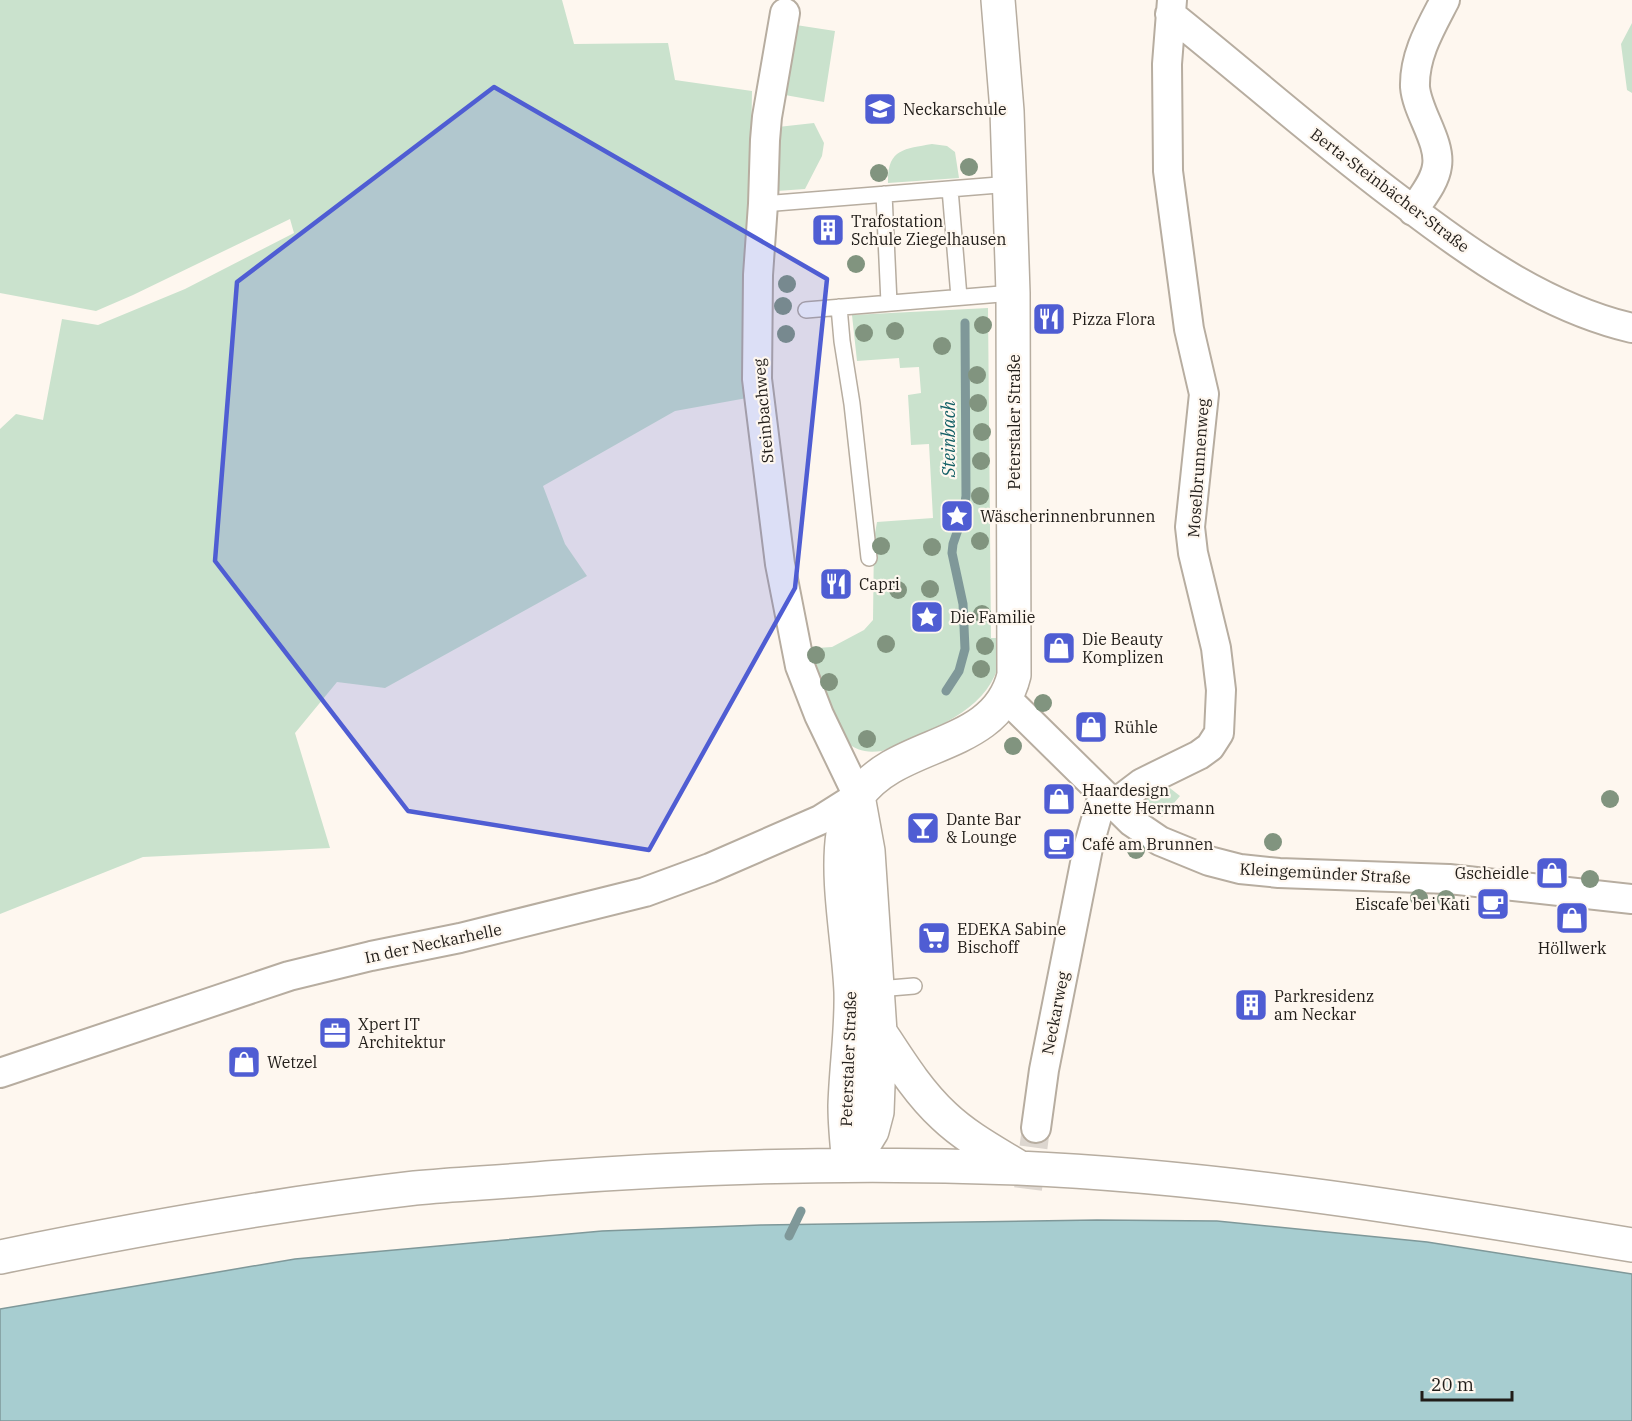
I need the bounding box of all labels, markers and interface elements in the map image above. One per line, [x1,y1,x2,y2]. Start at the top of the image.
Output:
school or university icon: Neckarschule [862,91,898,127]
place label: Neckarschule [903,99,1007,119]
street label: Berta-Steinbächer-Straße [1307,124,1473,256]
place label: Trafostation Schule Ziegelhausen [851,211,1007,249]
building icon: Trafostation Schule Ziegelhausen [810,212,846,248]
restaurant icon: Pizza Flora [1031,301,1067,337]
place label: Pizza Flora [1072,309,1156,329]
street label: Peterstaler Straße [1004,354,1024,490]
street label: Steinbachweg [748,358,778,464]
street label: Moselbrunnenweg [1183,397,1213,538]
water label: Steinbach [937,401,960,478]
place icon: Wäscherinnenbrunnen [939,498,975,534]
place label: Wäscherinnenbrunnen [980,506,1155,526]
restaurant icon: Capri [818,566,854,602]
place label: Capri [859,574,900,594]
place icon: Die Familie [909,599,945,635]
place label: Die Familie [950,607,1035,627]
place label: Die Beauty Komplizen [1082,629,1164,667]
shop icon: Die Beauty Komplizen [1041,630,1077,666]
shop icon: Rühle [1073,709,1109,745]
place label: Rühle [1114,717,1158,737]
place label: Haardesign Anette Herrmann [1082,780,1215,818]
shop icon: Haardesign Anette Herrmann [1041,781,1077,817]
place label: Dante Bar & Lounge [946,809,1021,847]
bar icon: Dante Bar & Lounge [905,810,941,846]
cafe icon: Café am Brunnen [1041,826,1077,862]
place label: Café am Brunnen [1082,834,1214,854]
shop icon: Gscheidle [1534,855,1570,891]
street label: Kleingemünder Straße [1239,859,1411,887]
place label: Gscheidle [1455,863,1529,883]
cafe icon: Eiscafe bei Kati [1475,886,1511,922]
place label: Eiscafe bei Kati [1355,894,1470,914]
shop icon: Höllwerk [1554,900,1590,936]
street label: In der Neckarhelle [363,919,503,967]
place label: EDEKA Sabine Bischoff [957,919,1066,957]
supermarket icon: EDEKA Sabine Bischoff [916,920,952,956]
place label: Höllwerk [1538,938,1607,958]
street label: Neckarweg [1037,969,1073,1056]
place label: Parkresidenz am Neckar [1274,986,1374,1024]
building icon: Parkresidenz am Neckar [1233,987,1269,1023]
street label: Peterstaler Straße [836,991,860,1127]
place label: Xpert IT Architektur [358,1014,445,1052]
office icon: Xpert IT Architektur [317,1015,353,1051]
shop icon: Wetzel [226,1044,262,1080]
place label: Wetzel [267,1052,318,1072]
scale bar [1422,1364,1512,1402]
text: 20 m [1431,1373,1474,1396]

